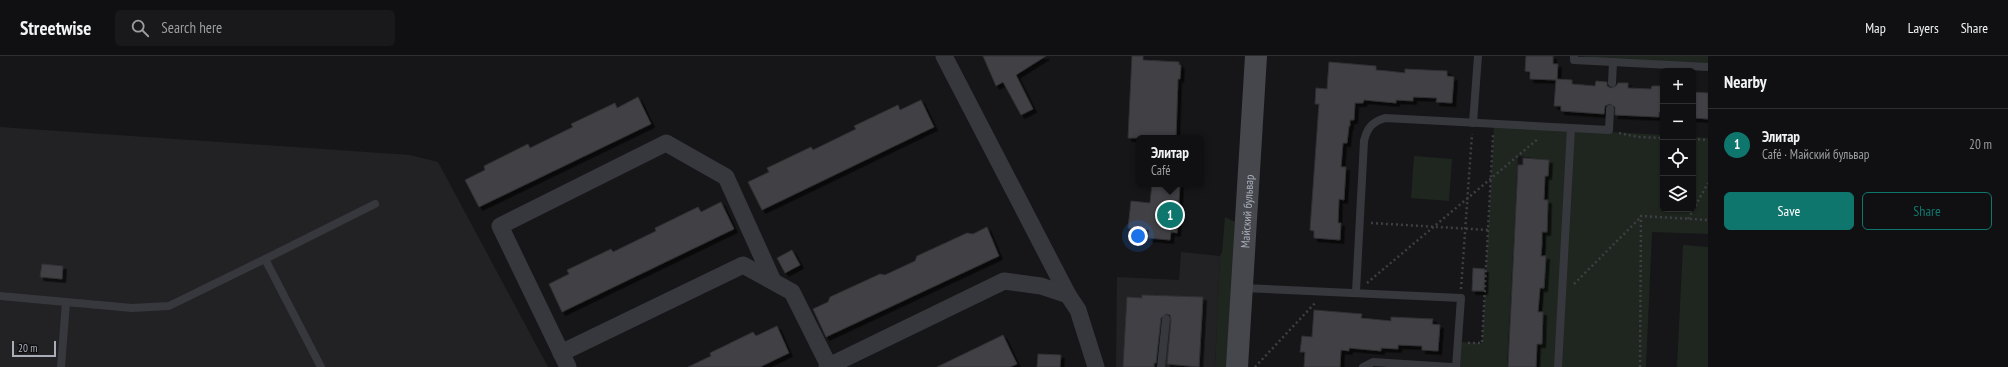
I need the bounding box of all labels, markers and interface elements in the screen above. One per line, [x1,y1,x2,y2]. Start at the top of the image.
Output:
search box [115,10,395,46]
text: Streetwise [20,16,91,40]
icon: search [129,17,151,39]
text: Search here [161,18,222,37]
text: Map [1865,19,1886,37]
text: Layers [1908,19,1939,37]
text: Share [1961,19,1988,37]
map controls [1660,68,1696,212]
button: + [1660,68,1696,104]
text: Nearby [1724,71,1767,93]
button: − [1660,104,1696,140]
text: Элитар [1762,127,1800,146]
popup [1136,135,1204,187]
text: 1 [1734,136,1740,153]
text: 20 m [1969,136,1992,153]
button: locate [1660,140,1696,176]
text: Элитар [1151,143,1189,162]
text: Café · Майский бульвар [1762,146,1869,163]
text: Café [1151,162,1171,179]
street label: Майский бульвар [1237,174,1256,248]
button: layers [1660,176,1696,212]
button: Save [1724,192,1854,230]
button: Share [1862,192,1992,230]
pin: 1 [1157,200,1183,230]
your location [1128,226,1148,246]
scale bar [12,339,56,358]
text: 20 m [18,341,37,355]

